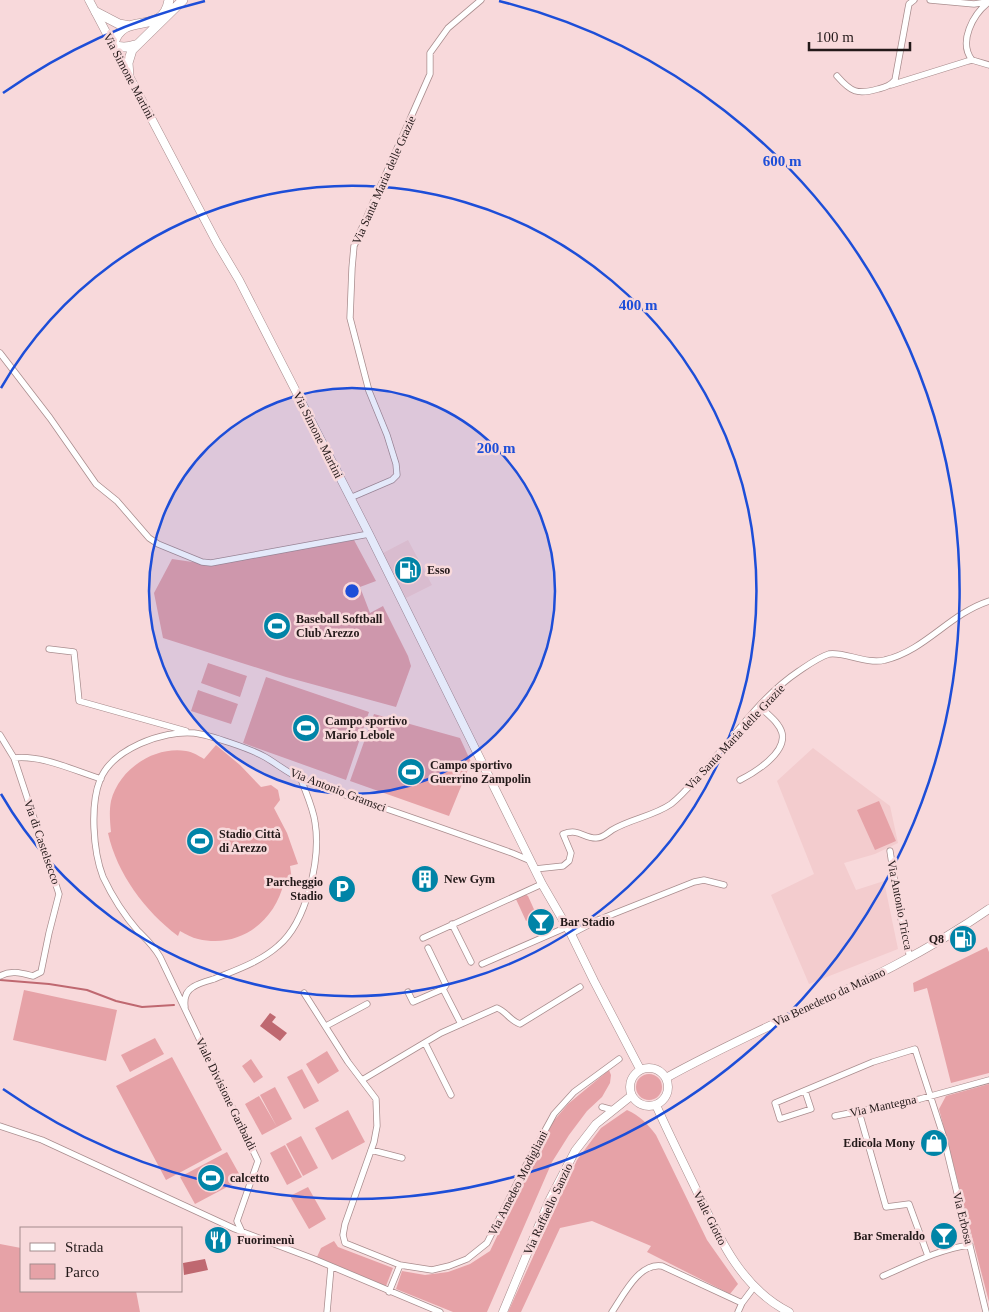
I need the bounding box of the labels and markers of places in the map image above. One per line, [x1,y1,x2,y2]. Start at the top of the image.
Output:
fuel station icon: Esso [393,555,423,585]
place label: Esso [427,563,450,577]
centre of rings [343,582,361,600]
sports icon: Baseball Softball Club Arezzo [262,611,292,641]
place label: Baseball Softball Club Arezzo [296,612,383,640]
sports icon: Campo sportivo Mario Lebole [291,713,321,743]
place label: Campo sportivo Mario Lebole [325,714,407,742]
sports icon: Campo sportivo Guerrino Zampolin [396,757,426,787]
place label: Campo sportivo Guerrino Zampolin [430,758,531,786]
sports icon: Stadio Città di Arezzo [185,826,215,856]
place label: Stadio Città di Arezzo [219,827,281,855]
building icon: New Gym [410,864,440,894]
place label: New Gym [444,872,495,886]
parking icon: Parcheggio Stadio [327,874,357,904]
place label: Parcheggio Stadio [266,875,323,903]
bar icon: Bar Stadio [526,907,556,937]
place label: Bar Stadio [560,915,615,929]
fuel station icon: Q8 [948,924,978,954]
place label: Q8 [929,932,944,946]
shop icon: Edicola Mony [919,1128,949,1158]
place label: Edicola Mony [843,1136,915,1150]
sports icon: calcetto [196,1163,226,1193]
place label: calcetto [230,1171,269,1185]
bar icon: Bar Smeraldo [929,1221,959,1251]
restaurant icon: Fuorimenù [203,1225,233,1255]
place label: Bar Smeraldo [854,1229,925,1243]
place label: Fuorimenù [237,1233,295,1247]

